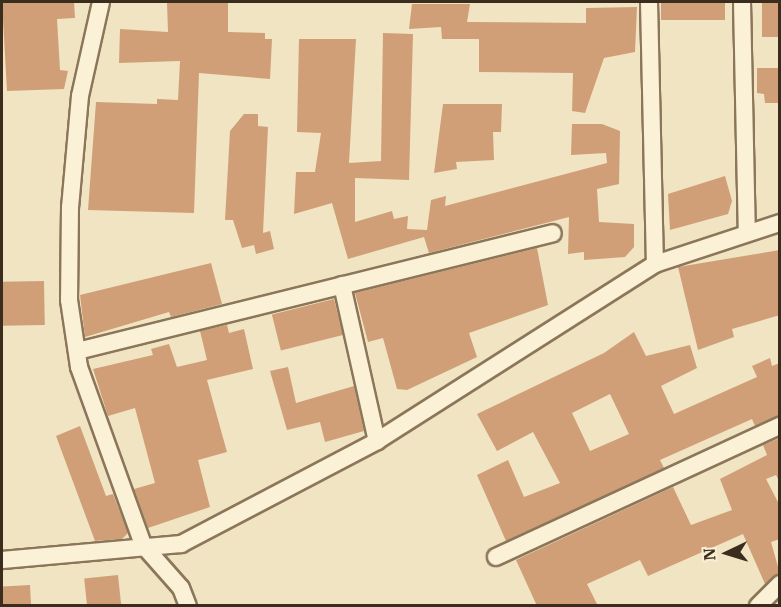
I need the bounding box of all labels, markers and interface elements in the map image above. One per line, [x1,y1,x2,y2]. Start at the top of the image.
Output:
north arrow [697,523,757,583]
text: N [699,547,719,561]

